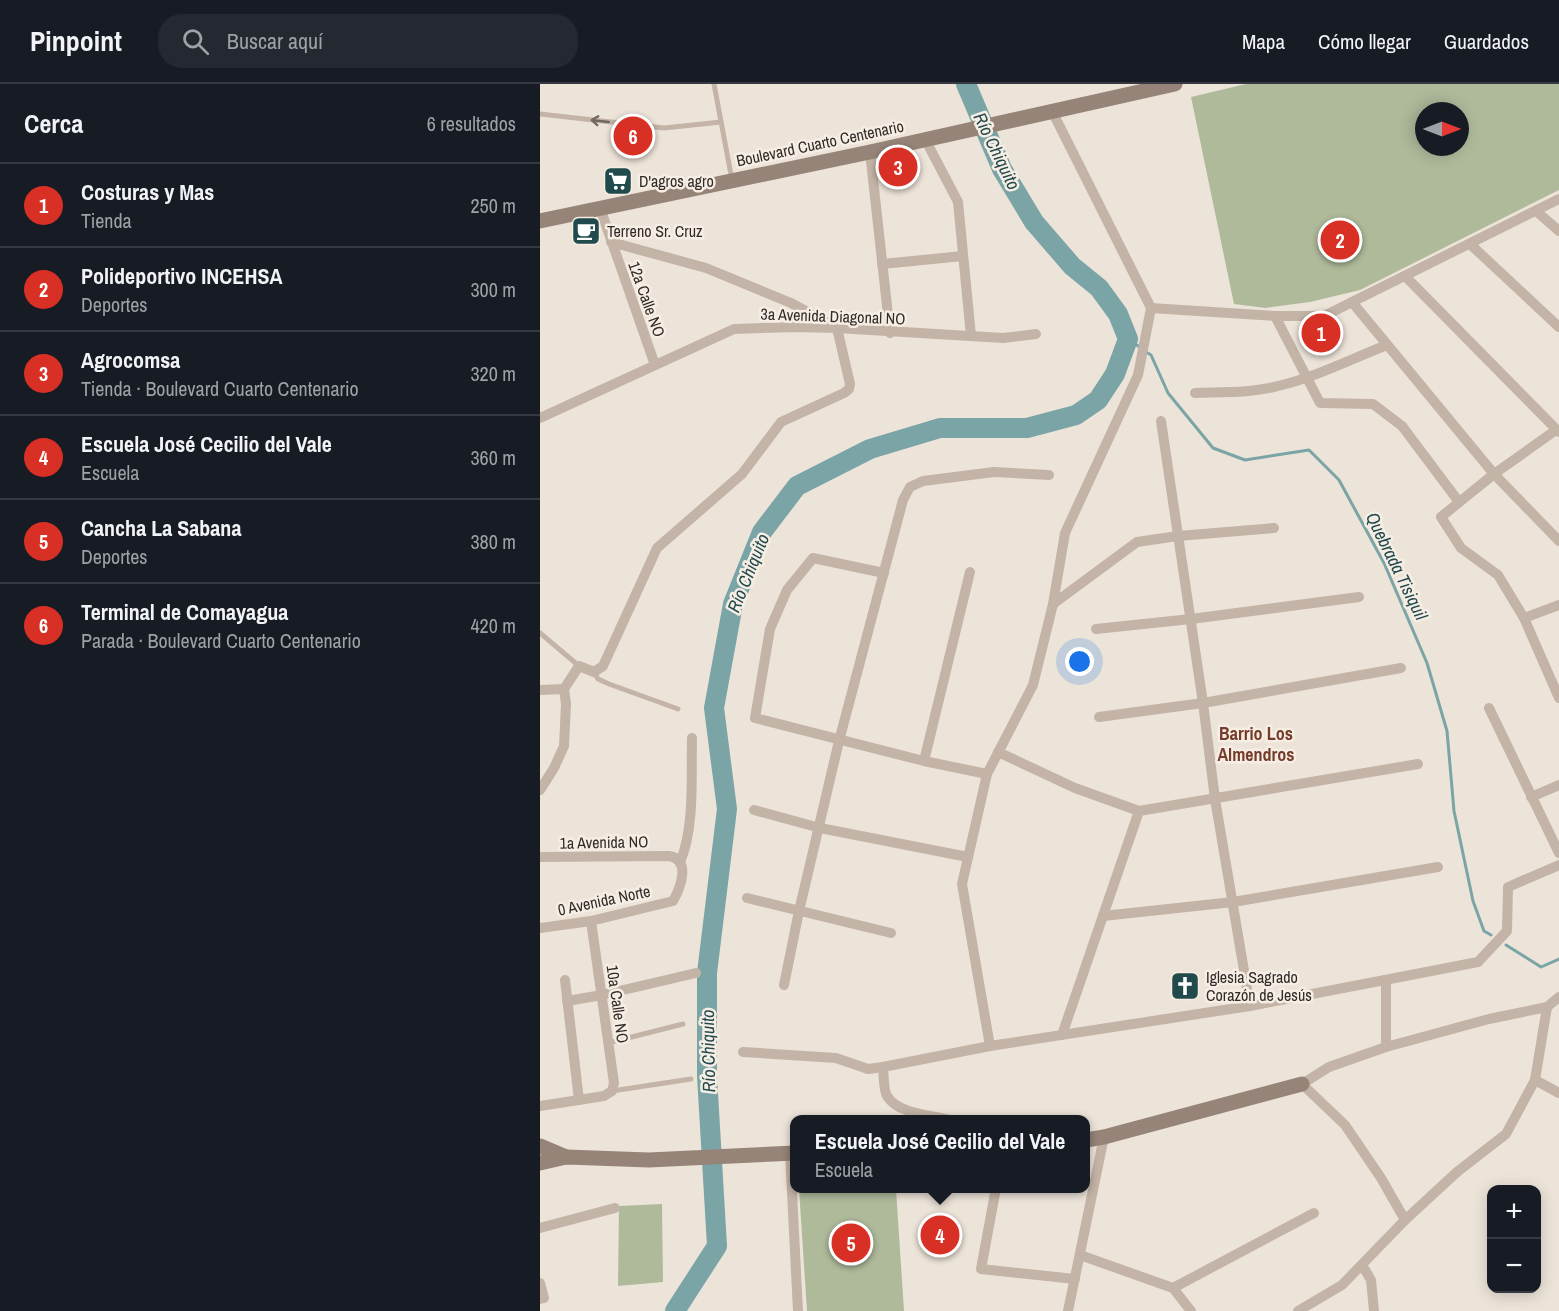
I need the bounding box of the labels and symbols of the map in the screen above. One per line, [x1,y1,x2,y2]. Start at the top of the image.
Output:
north arrow [1415,102,1469,156]
water label: Río Chiquito [968,108,1026,194]
pin: 6 [614,113,652,158]
street label: Boulevard Cuarto Centenario [734,114,906,172]
one-way arrow [591,115,611,126]
pin: 3 [878,144,918,190]
supermarket icon: D'agros agro [602,165,634,197]
place label: D'agros agro [639,170,714,192]
cafe icon: Terreno Sr. Cruz [570,215,602,247]
pin: 2 [1320,218,1360,262]
place label: Terreno Sr. Cruz [607,220,703,242]
street label: 12a Calle NO [623,258,671,340]
street label: 3a Avenida Diagonal NO [760,302,906,330]
pin: 1 [1302,310,1340,356]
water label: Quebrada Tisiquil [1360,508,1434,625]
water label: Río Chiquito [721,530,775,616]
your location [1065,647,1094,676]
district label: Barrio Los Almendros [1217,721,1295,767]
street label: 1a Avenida NO [559,830,649,854]
street label: 0 Avenida Norte [556,879,652,921]
street label: 10a Calle NO [602,963,634,1045]
place label: Iglesia Sagrado Corazón de Jesús [1206,966,1312,1006]
church icon: Iglesia Sagrado Corazón de Jesús [1169,970,1201,1002]
water label: Río Chiquito [695,1009,721,1093]
pin: 4 [920,1212,960,1258]
pin: 5 [832,1220,870,1266]

